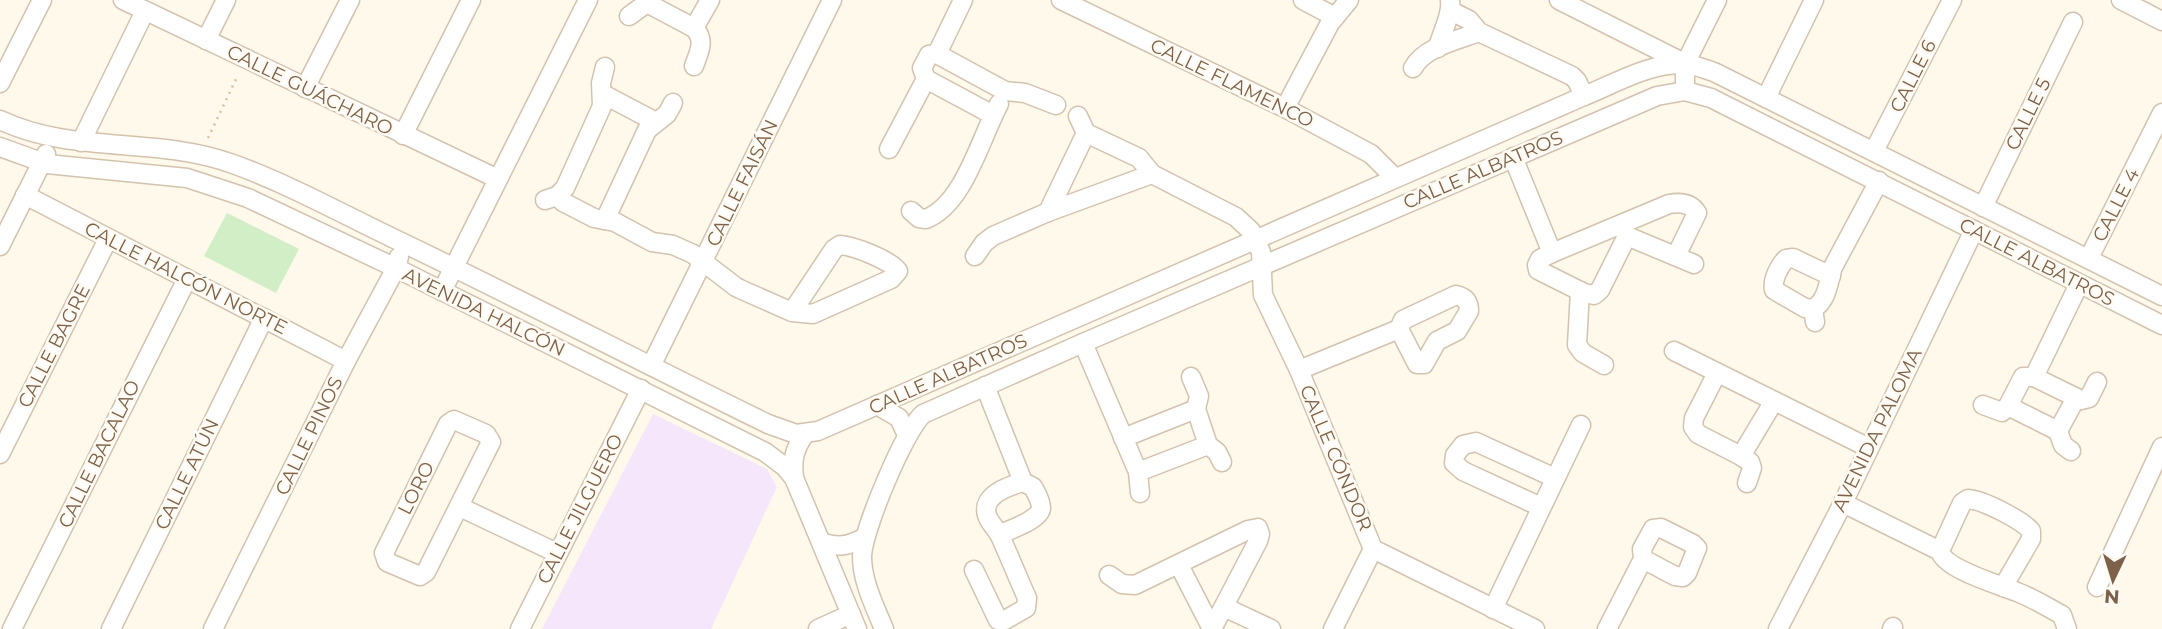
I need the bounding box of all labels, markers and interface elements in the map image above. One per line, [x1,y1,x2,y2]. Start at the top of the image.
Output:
street label: CALLE FLAMENCO [1147,33,1317,133]
street label: CALLE 6 [1885,36,1941,116]
street label: CALLE GUÁCHARO [223,40,397,140]
street label: CALLE 5 [2001,74,2055,154]
street label: CALLE FAISÁN [701,116,783,250]
street label: CALLE ALBATROS [1400,126,1566,214]
street label: CALLE 4 [2088,164,2144,246]
street label: CALLE ALBATROS [1956,213,2118,311]
street label: CALLE HALCÓN NORTE [81,217,291,339]
street label: AVENIDA HALCÓN [399,263,569,361]
street label: CALLE BAGRE [13,280,95,412]
street label: CALLE ALBATROS [865,329,1031,419]
street label: AVENIDA PALOMA [1827,344,1927,515]
street label: CALLE PINOS [270,373,348,499]
street label: CALLE BACALAO [53,376,145,532]
street label: CALLE CÓNDOR [1295,382,1377,534]
street label: CALLE ATÚN [150,415,224,533]
street label: CALLE JILGUERO [532,430,628,588]
street label: LORO [393,458,439,518]
north arrow [2078,545,2148,615]
text: N [2103,584,2120,608]

